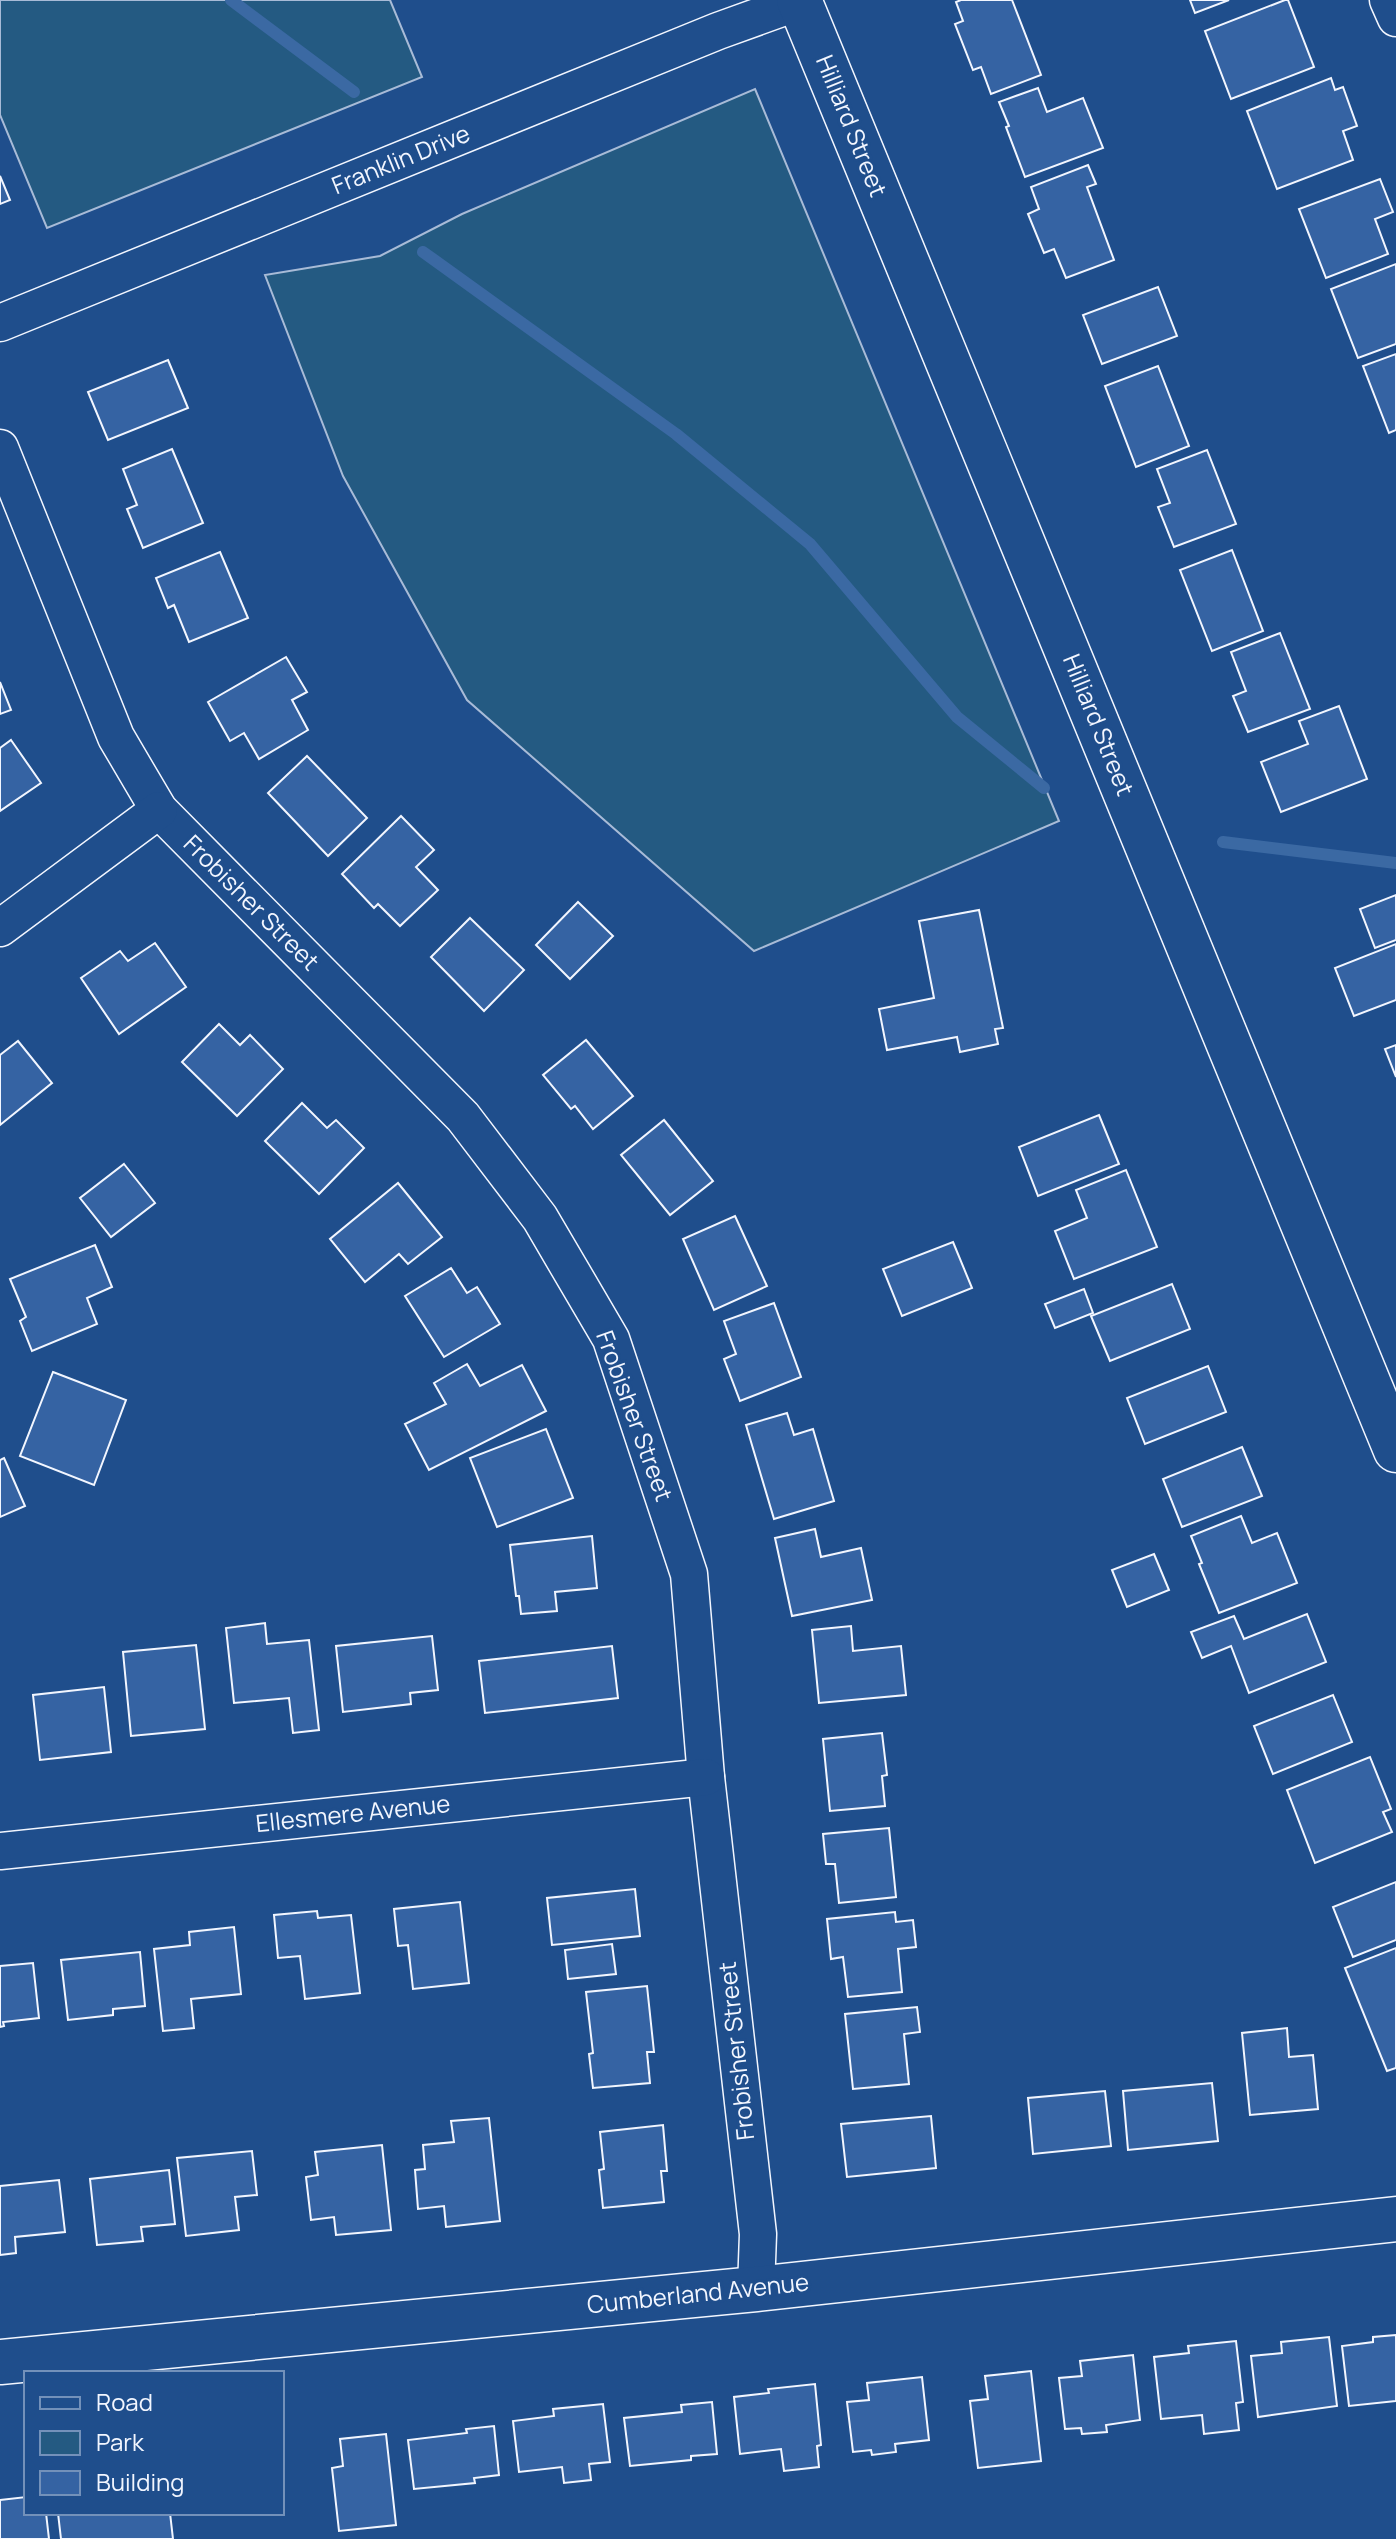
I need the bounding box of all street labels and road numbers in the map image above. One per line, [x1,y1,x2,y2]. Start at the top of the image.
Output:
street label: Hilliard Street [809,50,896,201]
street label: Franklin Drive [327,116,474,201]
street label: Hilliard Street [1056,649,1143,800]
street label: Frobisher Street [177,827,327,977]
street label: Frobisher Street [589,1326,682,1505]
street label: Ellesmere Avenue [254,1786,452,1839]
street label: Frobisher Street [710,1960,761,2142]
street label: Cumberland Avenue [585,2264,810,2321]

